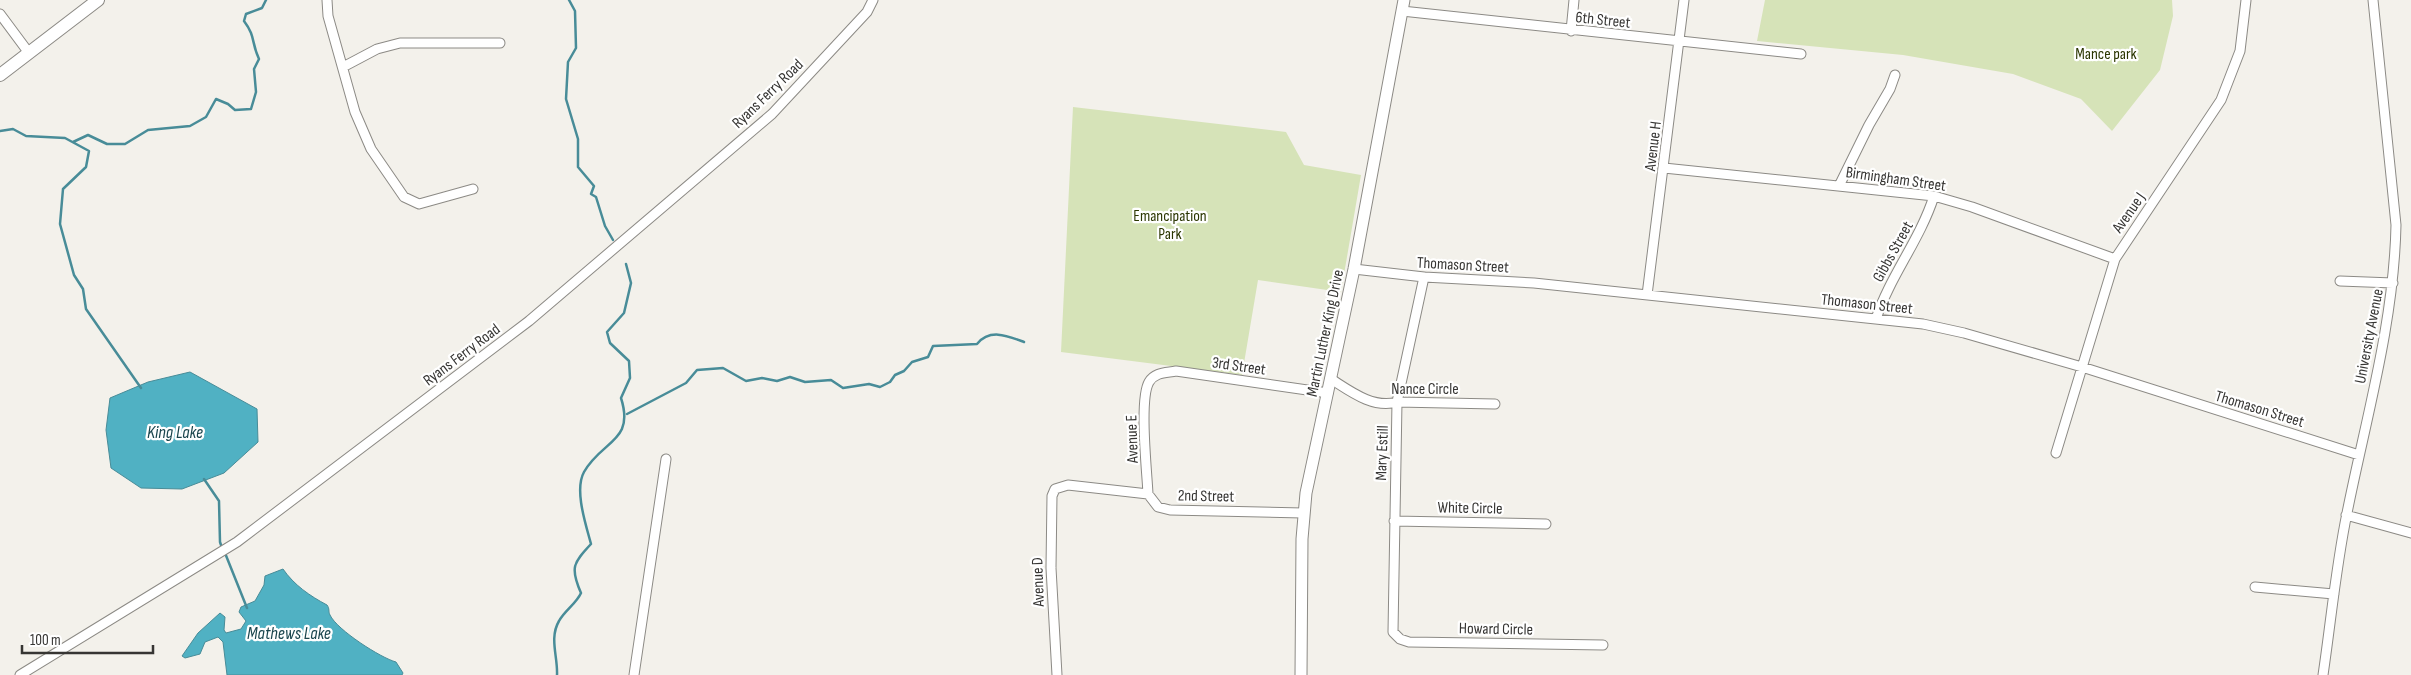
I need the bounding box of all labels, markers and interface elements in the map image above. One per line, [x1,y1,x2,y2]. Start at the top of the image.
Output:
street label: 6th Street [1574,8,1631,33]
park label: Mance park [2075,45,2137,64]
street label: Ryans Ferry Road [729,56,807,133]
street label: Avenue H [1641,120,1666,173]
street label: Birmingham Street [1845,163,1947,196]
street label: Avenue J [2108,189,2150,238]
park label: Emancipation Park [1133,207,1207,244]
street label: Gibbs Street [1869,218,1918,285]
street label: Thomason Street [1417,254,1509,277]
street label: Martin Luther King Drive [1303,268,1348,399]
street label: University Avenue [2351,287,2388,385]
street label: Thomason Street [1820,290,1914,319]
street label: Ryans Ferry Road [420,320,504,390]
street label: 3rd Street [1211,353,1267,380]
street label: Nance Circle [1391,380,1459,399]
street label: Thomason Street [2213,387,2306,432]
street label: Avenue E [1122,414,1143,464]
water label: King Lake [147,422,203,443]
street label: Mary Estill [1372,425,1393,481]
street label: 2nd Street [1178,487,1234,506]
street label: White Circle [1437,498,1503,519]
street label: Avenue D [1028,557,1049,608]
street label: Howard Circle [1459,619,1533,640]
scale bar [22,622,154,654]
water label: Mathews Lake [247,623,331,644]
text: 100 m [30,631,61,650]

